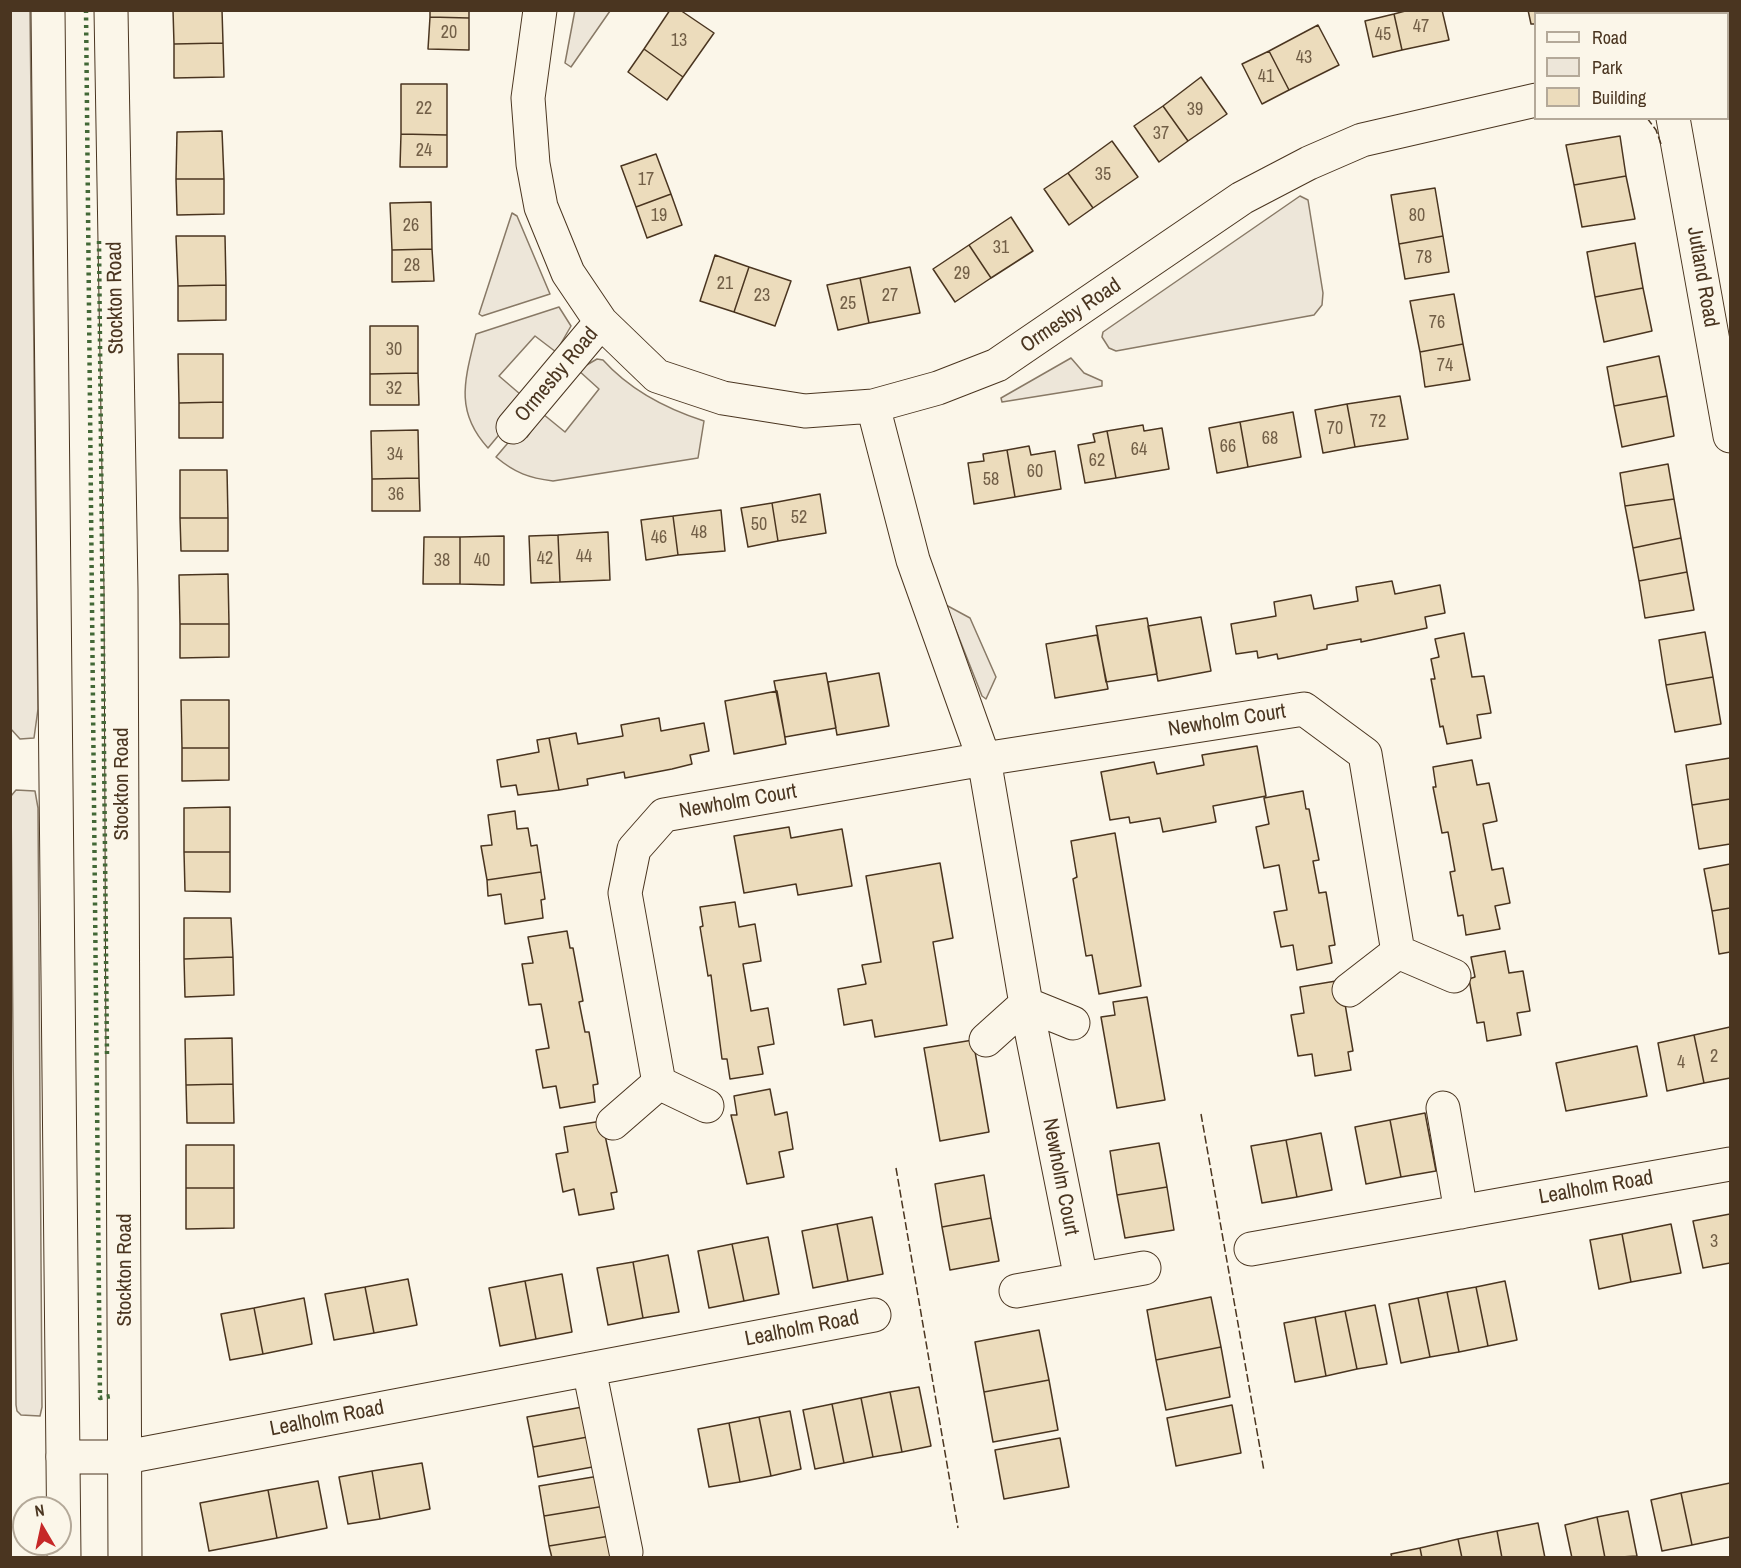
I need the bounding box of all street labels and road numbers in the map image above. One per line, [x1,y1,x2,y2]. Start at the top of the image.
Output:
street label: Jutland Road [1681,225,1723,329]
street label: Stockton Road [102,241,130,355]
street label: Ormesby Road [1016,273,1126,359]
street label: Ormesby Road [510,323,604,427]
street label: Newholm Court [1166,699,1288,743]
street label: Stockton Road [109,728,135,840]
street label: Newholm Court [677,779,799,825]
street label: Newholm Court [1036,1116,1084,1238]
street label: Lealholm Road [1537,1166,1655,1210]
street label: Stockton Road [112,1214,138,1326]
street label: Lealholm Road [743,1306,861,1352]
street label: Lealholm Road [268,1396,386,1442]

